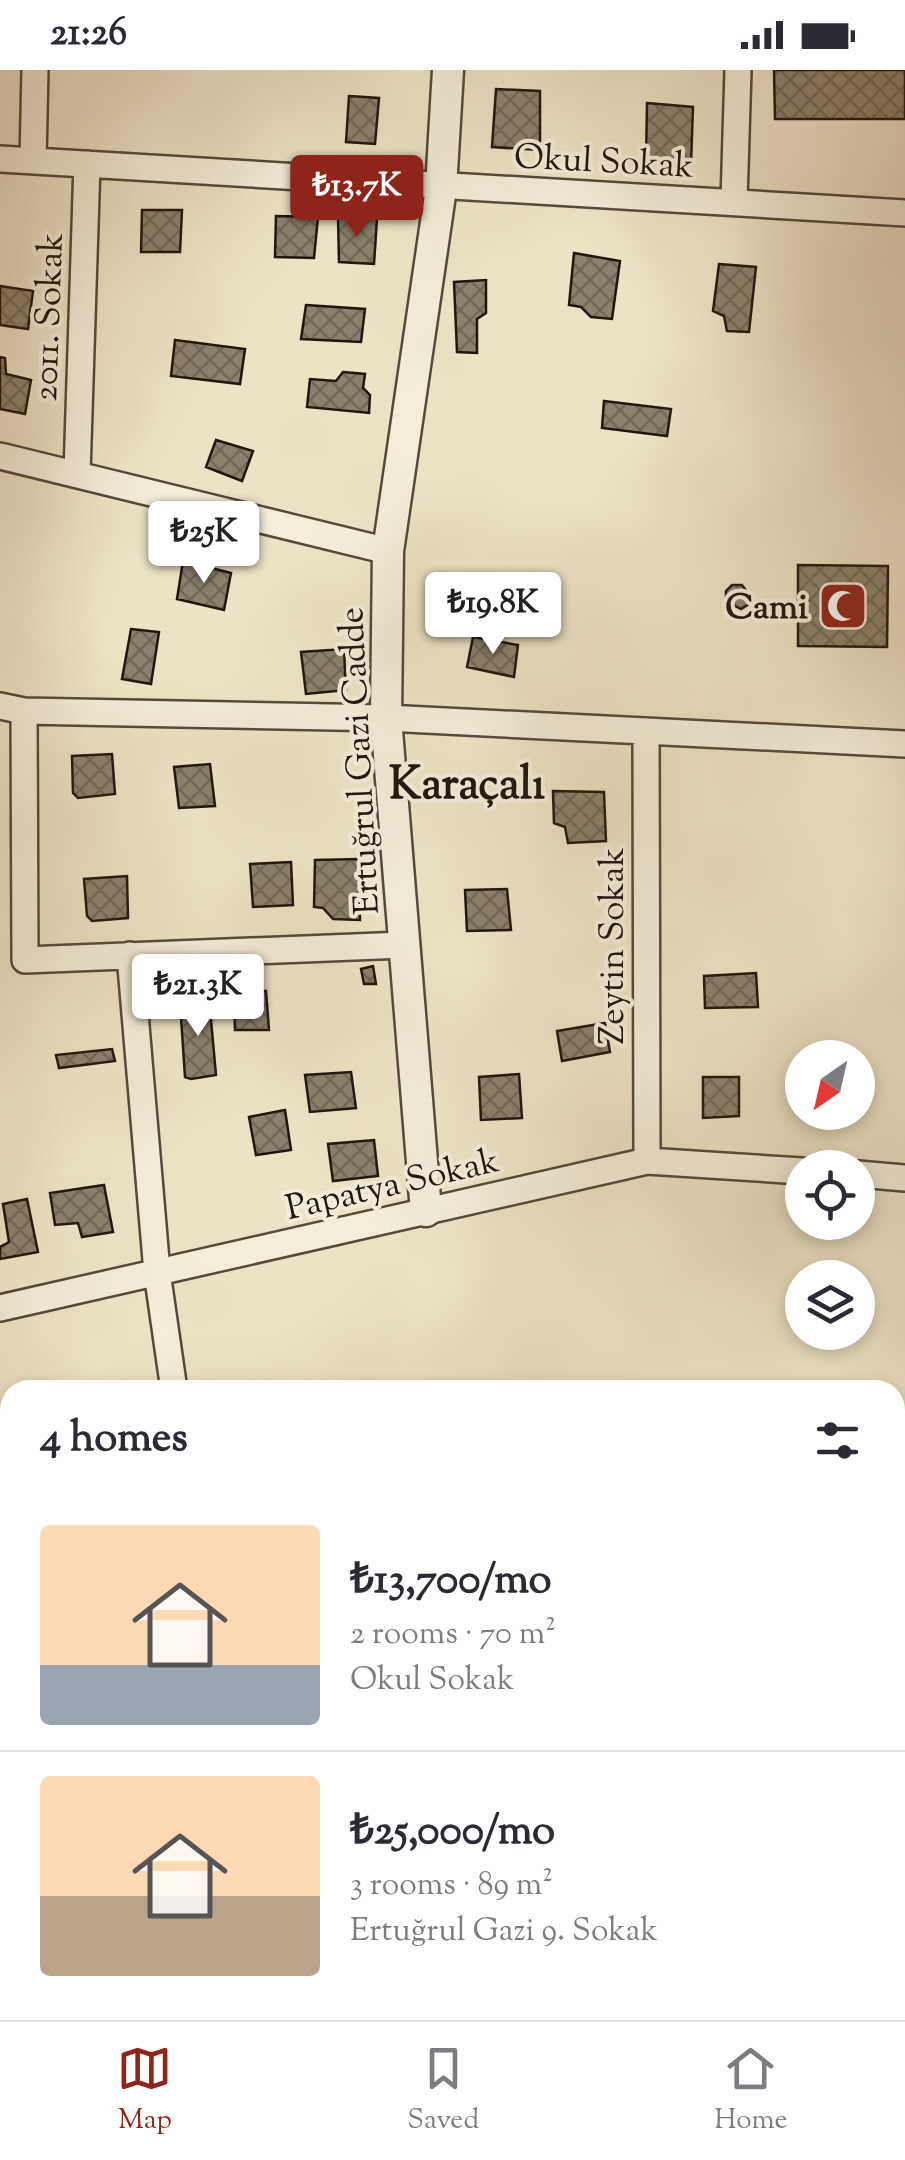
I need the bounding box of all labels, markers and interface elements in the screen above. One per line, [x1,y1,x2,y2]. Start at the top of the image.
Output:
text: 21:26 [50,8,127,62]
street label: Okul Sokak [513,133,695,194]
pin: ₺13.7K [276,155,438,240]
text: ₺13.7K [312,164,402,210]
street label: 2011. Sokak [22,232,79,402]
pin: ₺25K [145,501,263,586]
text: ₺25K [170,510,238,556]
pin: ₺19.8K [412,572,574,657]
mosque icon: Cami [817,580,869,632]
text: ₺19.8K [447,581,539,627]
place label: Cami [725,584,808,635]
street label: Ertuğrul Gazi Cadde [328,606,395,916]
district label: Karaçalı [389,755,545,820]
street label: Zeytin Sokak [589,847,640,1045]
pin: ₺21.3K [117,954,279,1039]
text: ₺21.3K [154,963,242,1009]
north arrow [785,1040,875,1130]
map controls [785,1040,875,1350]
street label: Papatya Sokak [281,1137,504,1236]
button: locate [785,1150,875,1240]
button: layers [785,1260,875,1350]
text: 4 homes [40,1410,188,1470]
icon: filters [810,1413,865,1468]
text: ₺13,700/mo [350,1552,551,1612]
icon: home [120,1565,240,1685]
text: 2 rooms · 70 m² [350,1612,556,1658]
text: Okul Sokak [350,1658,514,1704]
text: ₺25,000/mo [350,1803,555,1863]
icon: home [120,1816,240,1936]
text: 3 rooms · 89 m² [350,1863,553,1909]
text: Ertuğrul Gazi 9. Sokak [350,1909,658,1955]
tab: Map [117,2041,172,2141]
tab: Saved [407,2041,479,2141]
tab: Home [714,2041,788,2141]

